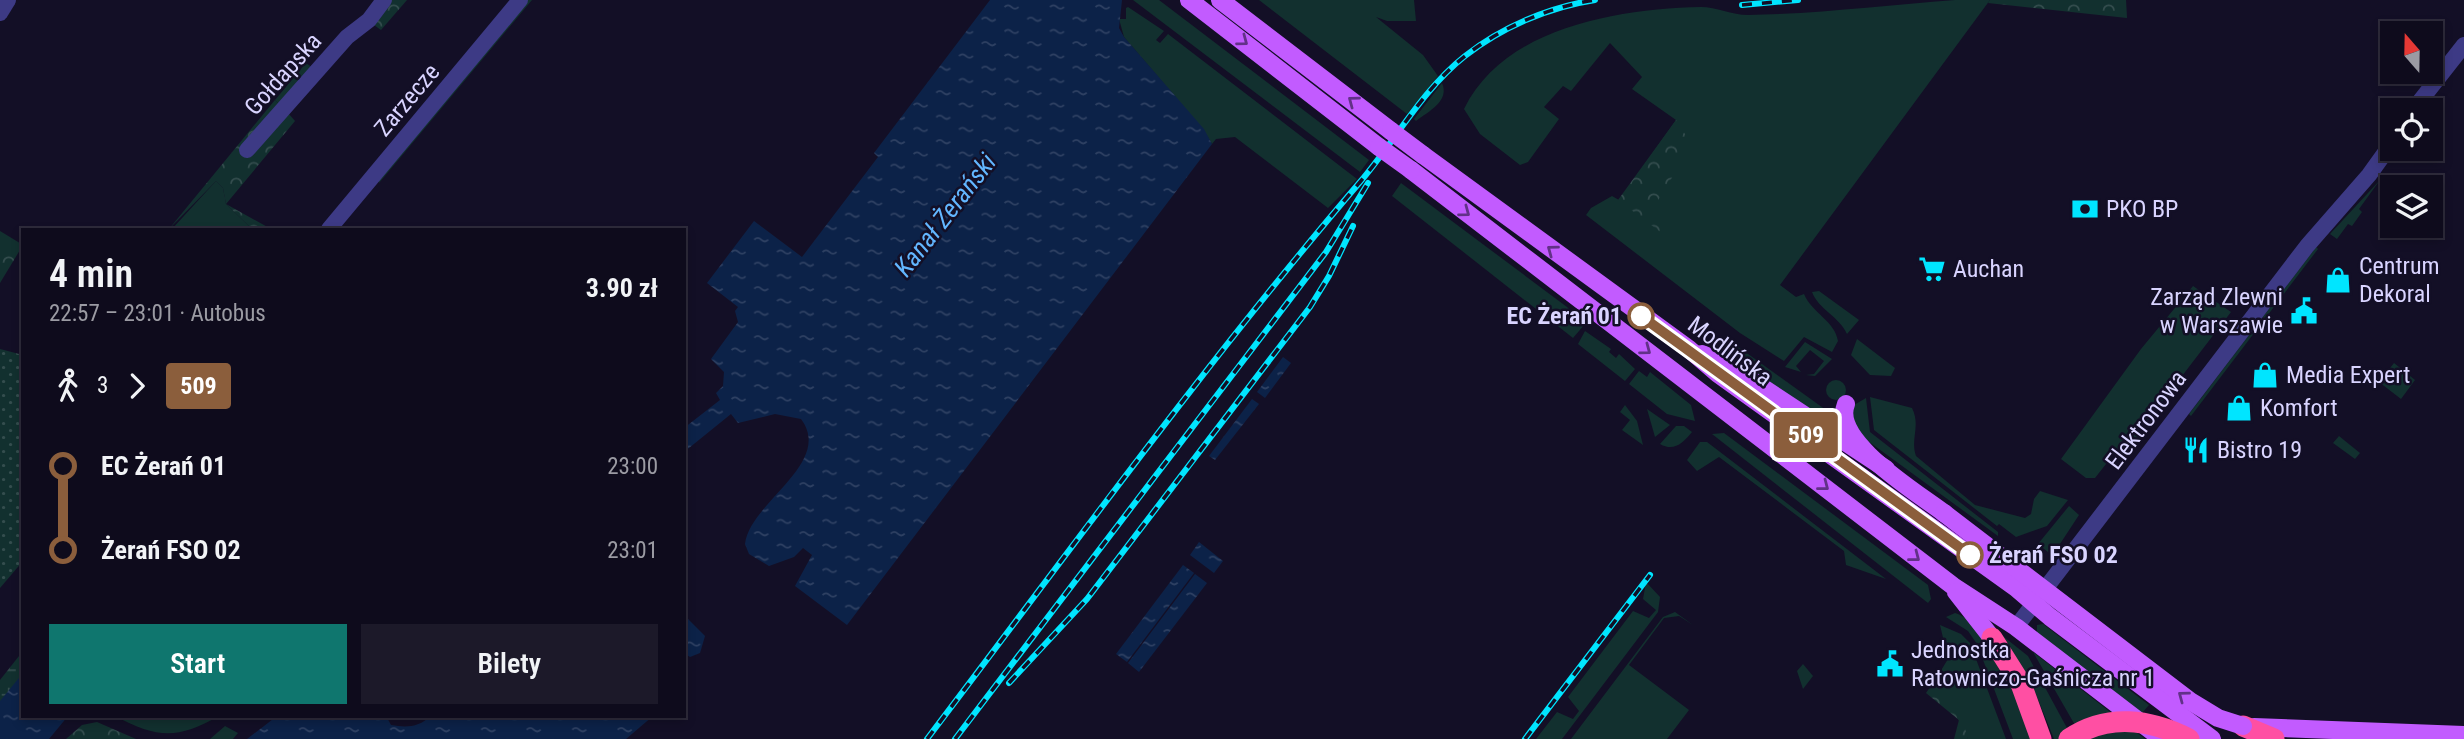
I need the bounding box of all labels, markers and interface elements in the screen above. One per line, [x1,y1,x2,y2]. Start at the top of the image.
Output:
north arrow [2380,21,2443,84]
map controls [2380,21,2443,238]
street label: Gołdapska [239,27,327,121]
one-way arrow [1235,33,1248,45]
street label: Zarzecze [369,58,445,142]
one-way arrow [1348,97,1360,109]
button: locate [2380,98,2443,161]
water label: Kanał Żerański [888,148,1002,282]
button: layers [2380,175,2443,238]
bank icon: PKO BP [2070,194,2100,224]
place label: PKO BP [2106,195,2178,223]
one-way arrow [1457,203,1470,216]
one-way arrow [1547,246,1560,258]
text: 4 min [49,252,133,296]
place label: Centrum Dekoral [2359,252,2440,308]
supermarket icon: Auchan [1917,254,1947,284]
place label: Auchan [1953,255,2024,283]
shop icon: Centrum Dekoral [2323,265,2353,295]
text: 3.90 zł [586,273,658,303]
place label: Zarząd Zlewni w Warszawie [2150,283,2283,339]
public building icon: Zarząd Zlewni w Warszawie [2289,296,2319,326]
text: 22:57 – 23:01 · Autobus [49,300,266,327]
place label: EC Żerań 01 [1507,302,1622,330]
marker: EC Żerań 01 [1628,303,1654,329]
street label: Modlińska [1682,310,1778,392]
one-way arrow [1638,342,1651,355]
shop icon: Media Expert [2250,360,2280,390]
place label: Media Expert [2286,361,2410,389]
street label: Elektronowa [2100,365,2192,475]
icon: walk [49,367,87,405]
icon: forward [118,367,156,405]
text: 3 [97,372,108,399]
text: 509 [180,372,217,400]
shop icon: Komfort [2224,393,2254,423]
place label: Komfort [2260,394,2338,422]
line badge: 509 [1766,412,1846,458]
text: 509 [1788,421,1824,449]
restaurant icon: Bistro 19 [2181,435,2211,465]
place label: Bistro 19 [2217,436,2302,464]
text: EC Żerań 01 [101,451,226,481]
text: 23:00 [607,453,658,480]
one-way arrow [1817,478,1829,491]
text: Żerań FSO 02 [101,535,241,565]
text: 23:01 [607,537,658,564]
place label: Żerań FSO 02 [1989,541,2118,569]
marker: Żerań FSO 02 [1957,542,1983,568]
one-way arrow [1907,548,1920,561]
button: Start [49,624,347,704]
button: Bilety [361,624,658,704]
place label: Jednostka Ratowniczo-Gaśnicza nr 1 [1911,636,2155,692]
public building icon: Jednostka Ratowniczo-Gaśnicza nr 1 [1875,649,1905,679]
one-way arrow [2179,691,2191,704]

